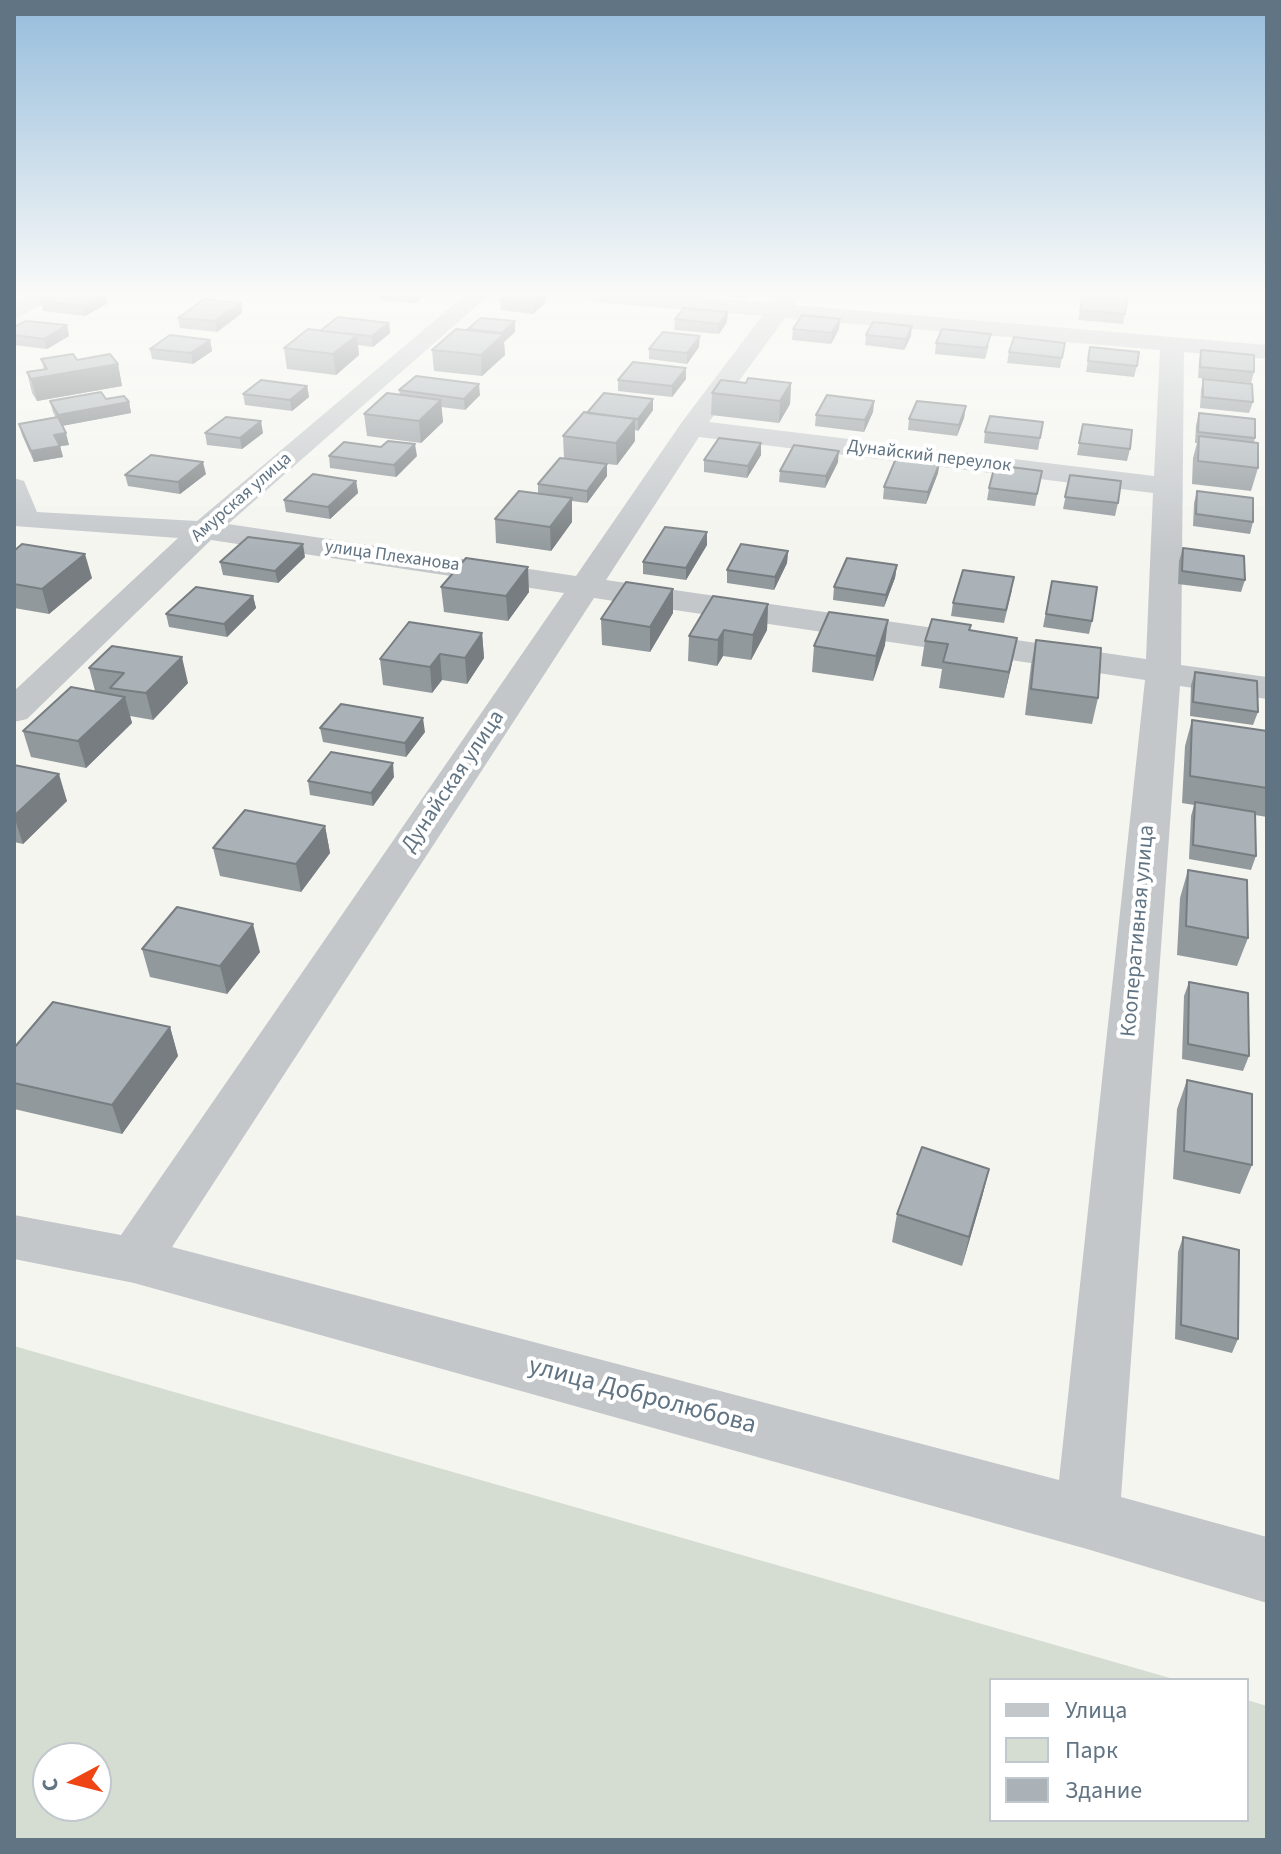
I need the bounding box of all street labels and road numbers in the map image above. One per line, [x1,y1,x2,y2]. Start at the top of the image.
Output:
street label: Дунайский переулок [846,436,1012,478]
street label: Амурская улица [188,449,296,547]
street label: улица Плеханова [323,537,461,577]
street label: Дунайская улица [397,706,511,858]
street label: Кооперативная улица [1117,824,1161,1038]
street label: улица Добролюбова [525,1352,759,1442]

